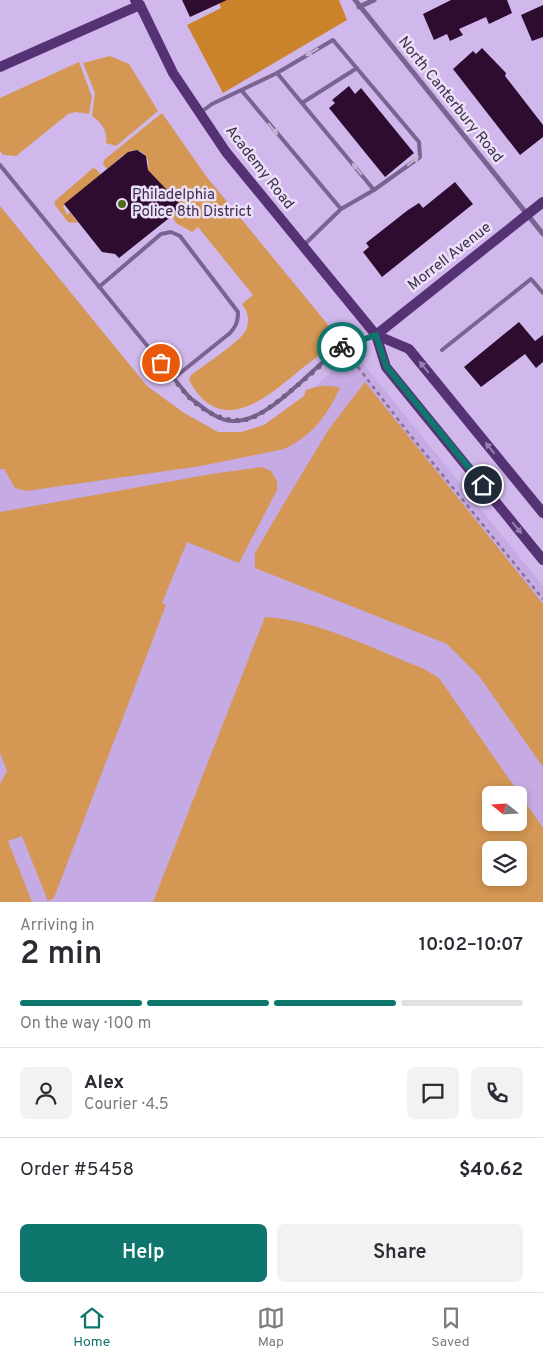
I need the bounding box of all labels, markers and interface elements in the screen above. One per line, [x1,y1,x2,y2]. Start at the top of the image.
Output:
street label: North Canterbury Road [393,33,507,167]
one-way arrow [306,48,319,57]
street label: Academy Road [220,122,298,214]
one-way arrow [268,122,279,135]
one-way arrow [407,155,420,166]
one-way arrow [351,162,362,175]
place label: Philadelphia Police 8th District [132,186,252,222]
marker: Philadelphia Police 8th District [116,198,128,210]
street label: Morrell Avenue [405,219,495,295]
courier [317,322,367,372]
icon: bike [328,333,356,361]
pin [140,342,182,384]
icon: bag [147,349,175,377]
one-way arrow [418,360,429,373]
one-way arrow [485,442,496,454]
pin [462,464,504,506]
icon: home [469,471,497,499]
one-way arrow [512,521,523,534]
north arrow [482,786,528,831]
map controls [482,786,527,886]
button: layers [482,841,527,886]
text: Arriving in [20,916,95,936]
text: 10:02–10:07 [419,933,523,957]
text: 2 min [20,935,102,975]
text: On the way · 100 m [20,1014,151,1034]
button: person [20,1067,72,1119]
button: chat [407,1067,459,1119]
button: phone [471,1067,523,1119]
text: Alex [84,1071,124,1095]
text: Courier · 4.5 [84,1095,169,1115]
text: Order #5458 [20,1158,134,1182]
text: $40.62 [459,1158,523,1182]
button: Help [20,1224,267,1282]
button: Share [277,1224,523,1282]
tab: Home [73,1304,110,1351]
tab: Map [257,1304,285,1351]
tab: Saved [431,1304,470,1351]

